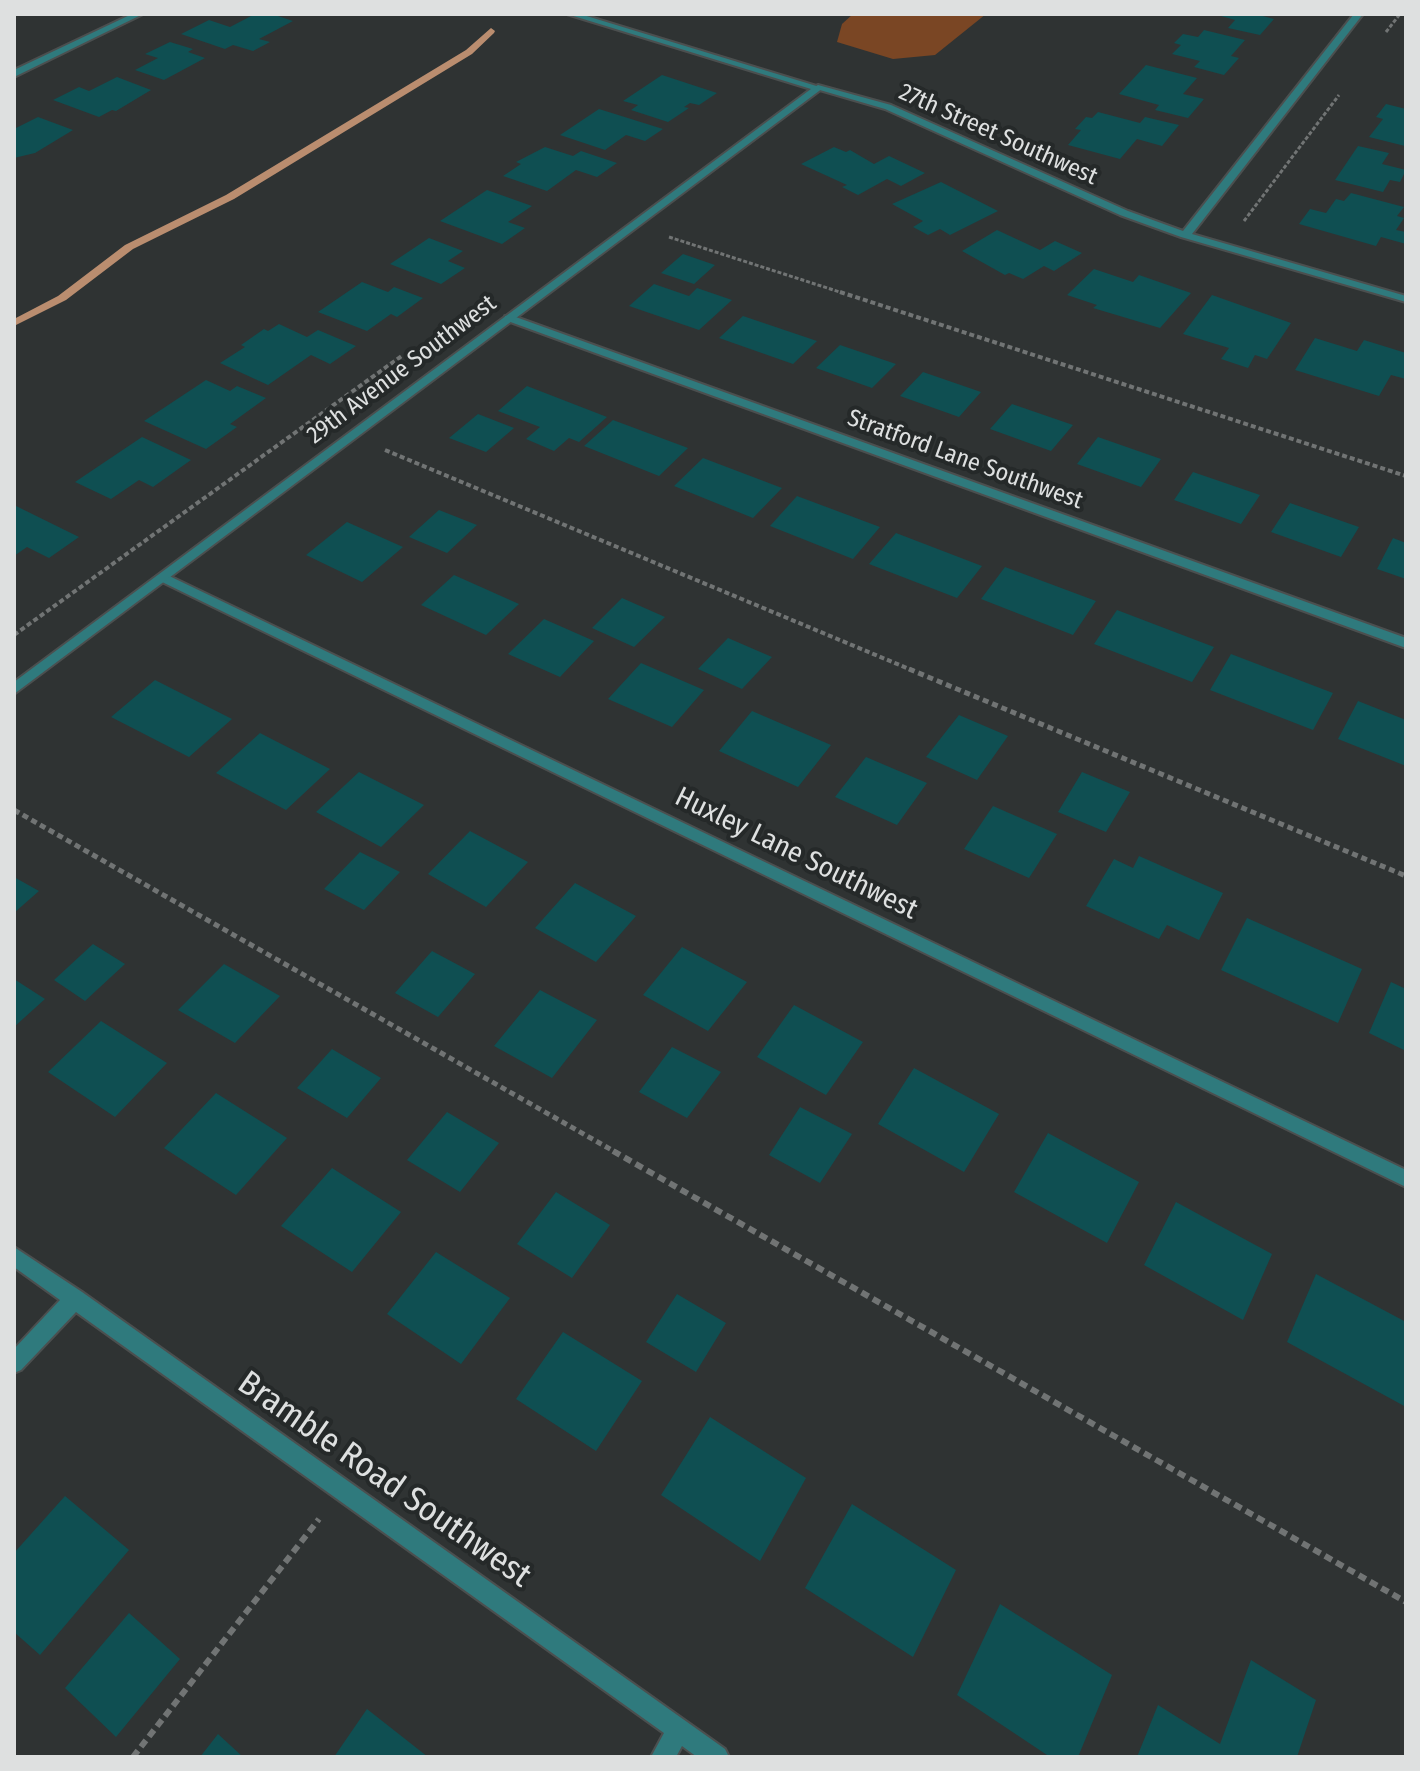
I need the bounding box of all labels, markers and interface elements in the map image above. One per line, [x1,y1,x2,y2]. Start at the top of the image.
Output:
street label: 27th Street Southwest [894,78,1102,192]
street label: 29th Avenue Southwest [302,290,502,450]
street label: Stratford Lane Southwest [843,404,1087,516]
street label: Huxley Lane Southwest [669,781,923,927]
street label: Bramble Road Southwest [230,1363,538,1597]

